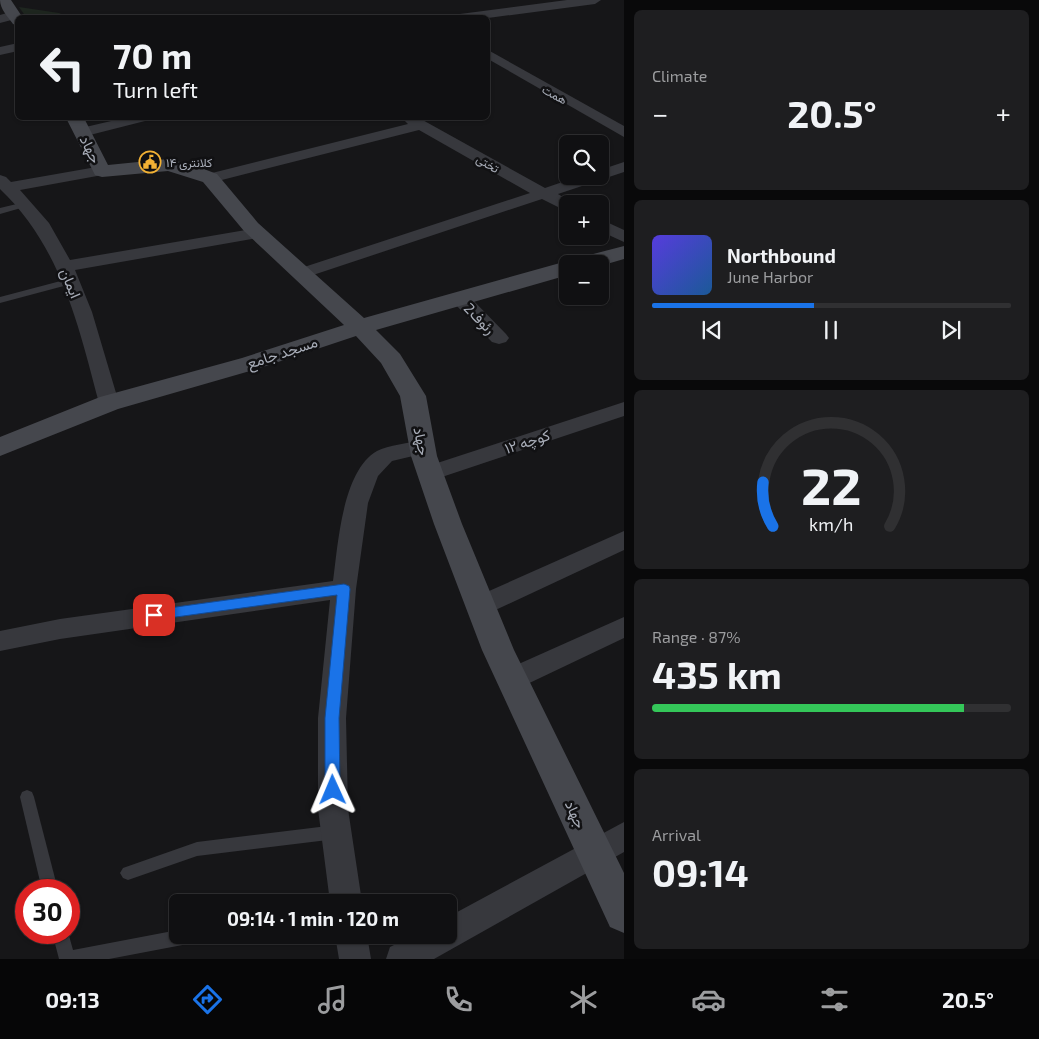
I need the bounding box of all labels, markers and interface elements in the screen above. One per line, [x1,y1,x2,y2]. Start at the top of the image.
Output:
text: 70 m [113,34,192,76]
icon: left [30,35,95,100]
text: Climate [652,66,707,85]
text: Turn left [113,76,198,102]
street label: همت [540,81,570,107]
text: 20.5° [787,90,877,136]
text: − [652,96,668,130]
text: + [996,96,1011,130]
street label: جهاد [76,132,105,166]
map controls [559,135,609,305]
button: search [559,135,609,185]
public building icon: کلانتری ۱۴ [138,150,162,174]
street label: تختی [473,151,502,177]
place label: کلانتری ۱۴ [166,155,212,171]
button: + [559,195,609,245]
text: Northbound [727,244,836,267]
button: − [559,255,609,305]
street label: ایمان [56,265,85,301]
text: June Harbor [727,267,814,286]
street label: رئوف2 [460,299,499,338]
icon: previous [698,316,726,344]
icon: pause [817,316,845,344]
icon: next [937,316,965,344]
street label: مسجد جامع [244,332,321,375]
street label: جهاد [409,425,434,457]
street label: کوچه ۱۲ [502,425,553,459]
text: 22 [801,453,862,515]
text: km/h [809,513,854,535]
pin [133,594,175,636]
icon: arrive [140,601,168,629]
text: Range · 87% [652,627,741,646]
text: 435 km [652,651,782,697]
position arrow [306,763,358,815]
street label: جهاد [561,797,590,831]
text: Arrival [652,825,701,844]
text: 09:14 [652,849,749,895]
speed limit sign: 30 [15,879,80,944]
text: 09:14 · 1 min · 120 m [227,907,399,930]
icon: directions [190,982,225,1017]
icon: music [315,982,350,1017]
icon: phone [441,982,476,1017]
icon: climate [566,982,601,1017]
icon: car [691,982,726,1017]
icon: filters [817,982,852,1017]
text: 09:13 [45,986,100,1012]
text: 20.5° [942,986,994,1012]

